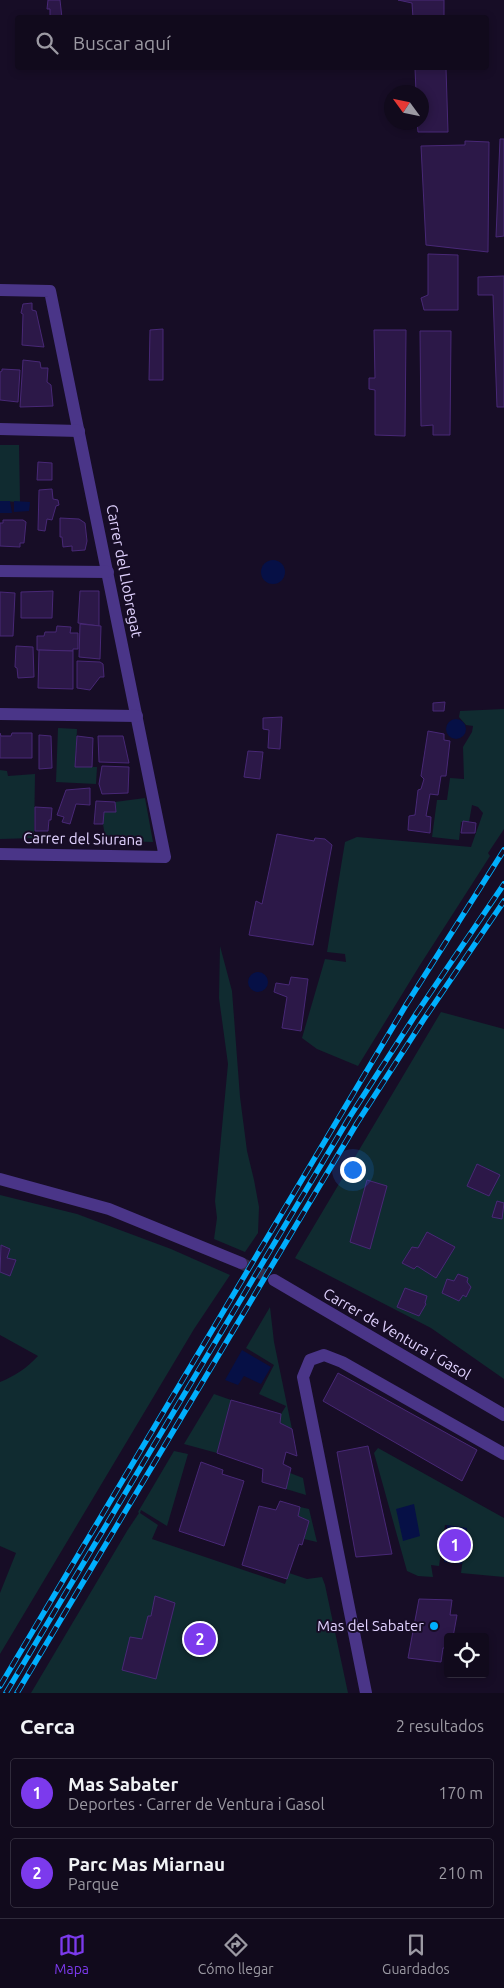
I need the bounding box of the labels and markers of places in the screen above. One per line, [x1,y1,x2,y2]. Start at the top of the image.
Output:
pin: 1 [439,1526,471,1564]
place label: Mas del Sabater [317,1617,424,1634]
pin: 2 [184,1620,216,1658]
marker: Mas del Sabater [428,1620,440,1632]

